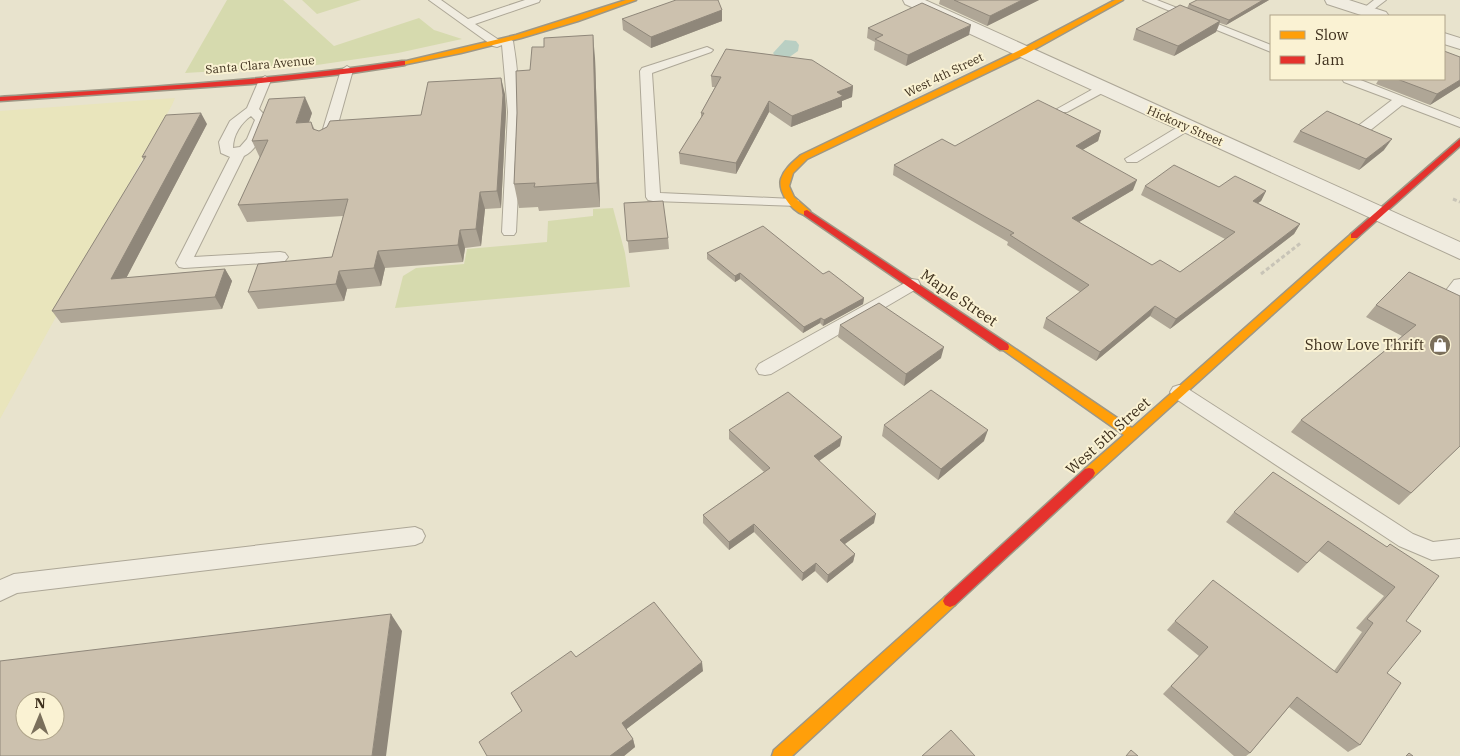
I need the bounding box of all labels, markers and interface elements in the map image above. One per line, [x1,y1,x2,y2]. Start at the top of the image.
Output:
legend [1270,15,1445,80]
text: Slow [1315,25,1349,44]
street label: West 4th Street [902,49,986,100]
text: Jam [1315,50,1344,69]
street label: Santa Clara Avenue [205,52,315,77]
street label: Hickory Street [1145,102,1226,149]
street label: Maple Street [917,265,1001,330]
shop icon: Show Love Thrift [1428,333,1452,357]
place label: Show Love Thrift [1305,335,1424,354]
street label: West 5th Street [1061,393,1154,479]
north arrow [15,691,65,741]
text: N [35,694,46,712]

